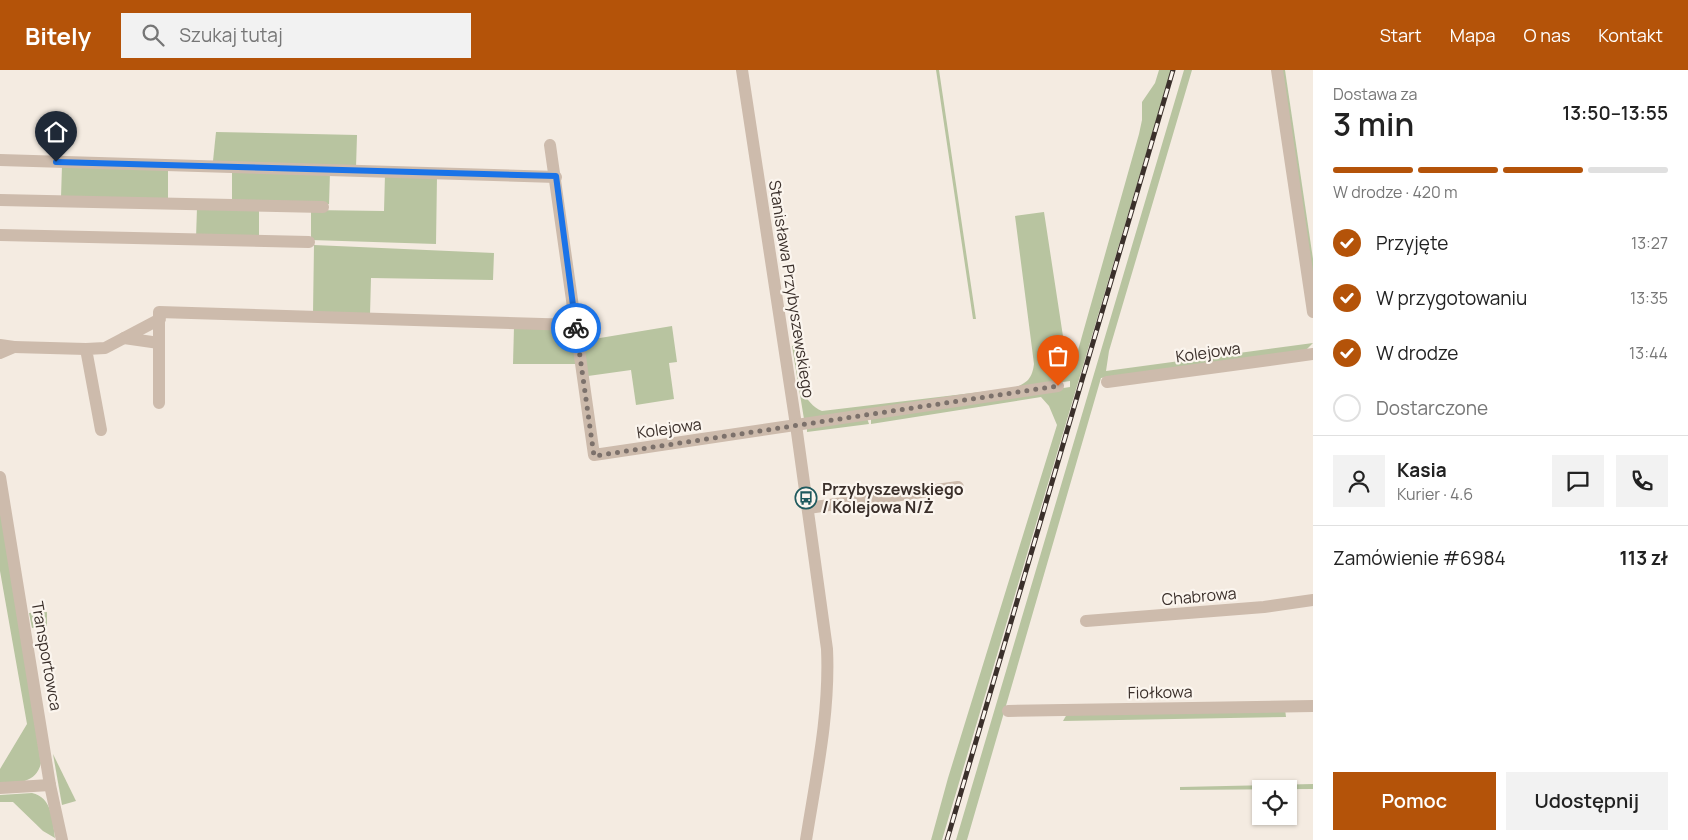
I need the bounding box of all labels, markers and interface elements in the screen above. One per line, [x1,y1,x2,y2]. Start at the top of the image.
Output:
search box [121,13,471,58]
text: Bitely [25,19,91,52]
icon: search [139,21,167,49]
text: Szukaj tutaj [179,22,283,48]
text: Start [1380,23,1422,47]
text: Mapa [1450,23,1496,47]
text: O nas [1524,23,1570,47]
text: Kontakt [1598,23,1663,47]
text: Dostawa za [1333,83,1417,105]
text: 13:50–13:55 [1562,100,1668,126]
text: 3 min [1333,102,1414,146]
pin [35,111,77,162]
icon: home [42,118,70,146]
street label: Stanisława Przybyszewskiego [764,179,820,399]
text: W drodze · 420 m [1333,181,1458,203]
icon: check [1333,229,1361,257]
text: Przyjęte [1376,230,1448,256]
text: 13:27 [1631,232,1668,254]
icon: check [1333,284,1361,312]
text: W przygotowaniu [1376,285,1527,311]
text: 13:35 [1630,287,1668,309]
courier [551,303,601,353]
icon: bike [562,314,590,342]
pin [1037,335,1079,386]
street label: Kolejowa [1174,337,1242,367]
icon: check [1333,339,1361,367]
text: W drodze [1376,340,1458,366]
icon: bag [1044,342,1072,370]
text: 13:44 [1629,342,1668,364]
text: Dostarczone [1376,395,1488,421]
street label: Kolejowa [635,413,703,443]
button: person [1333,455,1385,507]
button: chat [1552,455,1604,507]
button: phone [1616,455,1668,507]
text: Kasia [1397,457,1447,483]
place label: Przybyszewskiego / Kolejowa N/Ż [822,478,964,518]
text: Kurier · 4.6 [1397,483,1473,505]
bus stop icon: Przybyszewskiego / Kolejowa N/Ż [794,486,818,510]
text: Zamówienie #6984 [1333,545,1506,571]
text: 113 zł [1620,545,1668,571]
street label: Chabrowa [1161,582,1237,610]
street label: Transportowca [27,600,67,712]
street label: Fiołkowa [1127,680,1193,704]
button: Pomoc [1333,772,1496,830]
button: Udostępnij [1506,772,1668,830]
map controls [1252,780,1297,825]
button: locate [1252,780,1297,825]

